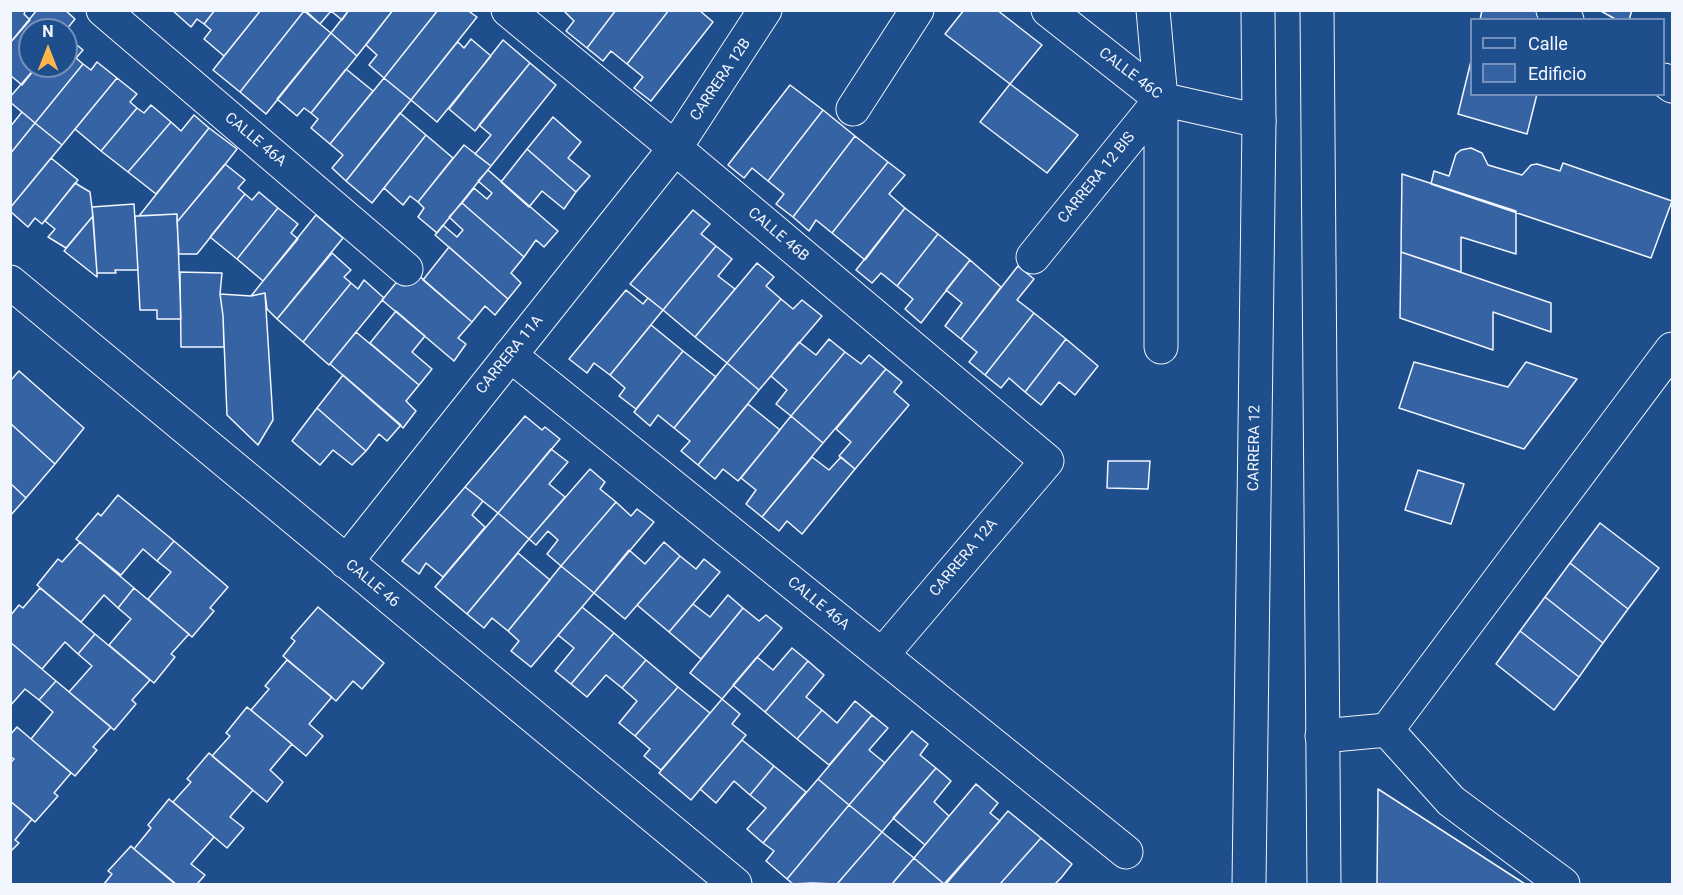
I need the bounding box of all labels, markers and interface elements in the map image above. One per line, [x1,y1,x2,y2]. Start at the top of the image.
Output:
north arrow [18,18,78,78]
legend [1470,18,1665,96]
text: N [42,22,54,41]
text: Calle [1528,33,1568,54]
street label: CARRERA 12B [687,35,755,125]
street label: CALLE 46C [1095,44,1165,104]
text: Edificio [1528,63,1587,84]
street label: CALLE 46A [221,109,289,171]
street label: CARRERA 12 BIS [1055,129,1139,227]
street label: CALLE 46B [744,204,812,266]
street label: CARRERA 11A [473,312,547,398]
street label: CARRERA 12 [1245,405,1265,491]
street label: CARRERA 12A [926,515,1002,601]
street label: CALLE 46 [341,556,403,612]
street label: CALLE 46A [783,574,853,634]

